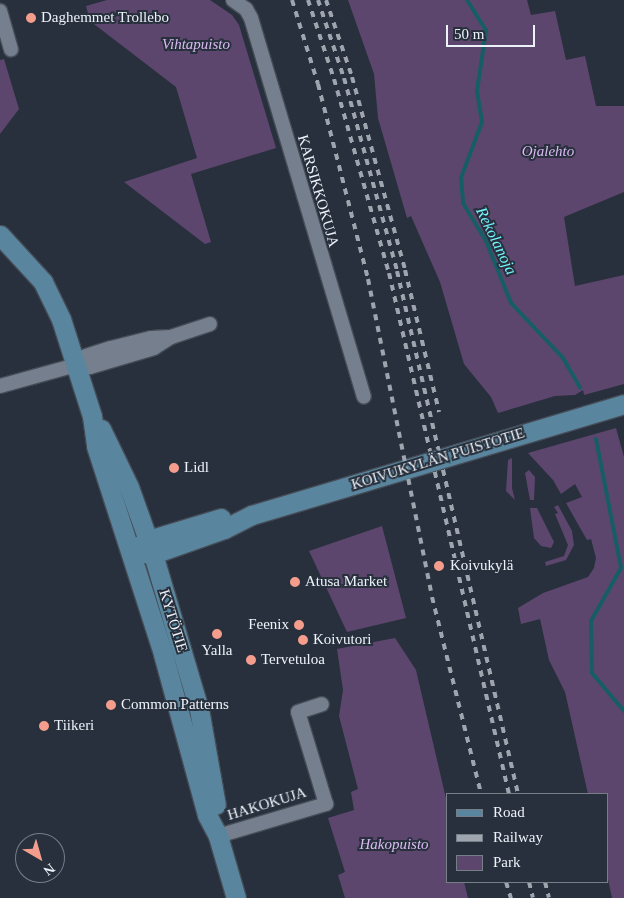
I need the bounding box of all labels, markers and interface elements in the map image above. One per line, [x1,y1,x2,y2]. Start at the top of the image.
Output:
place label: Daghemmet Trollebo [41,9,169,27]
marker: Daghemmet Trollebo [25,12,37,24]
scale bar [449,15,538,47]
text: 50 m [454,26,484,42]
park label: Vihtapuisto [162,36,230,54]
street label: KARSIKKOKUJA [293,133,343,249]
park label: Ojalehto [522,143,574,161]
water label: Rekolanoja [471,204,521,278]
street label: KOIVUKYLÄN PUISTOTIE [349,424,527,494]
place label: Lidl [184,459,209,477]
marker: Lidl [168,462,180,474]
place label: Koivukylä [450,557,513,575]
marker: Koivukylä [432,559,446,573]
place label: Atusa Market [305,573,387,591]
marker: Atusa Market [289,576,301,588]
street label: KYTÖTIE [155,587,191,655]
place label: Feenix [248,616,289,634]
marker: Feenix [293,619,305,631]
marker: Yalla [211,628,223,640]
place label: Koivutori [313,631,371,649]
marker: Koivutori [297,634,309,646]
place label: Yalla [202,642,232,660]
place label: Tervetuloa [261,651,325,669]
marker: Tervetuloa [245,654,257,666]
place label: Common Patterns [121,696,229,714]
marker: Common Patterns [105,699,117,711]
place label: Tiikeri [54,717,94,735]
marker: Tiikeri [38,720,50,732]
street label: HAKOKUJA [225,783,309,825]
legend [446,793,609,883]
text: Road [493,804,525,820]
text: Railway [493,829,543,845]
north arrow [15,833,65,883]
park label: Hakopuisto [359,836,429,854]
text: Park [493,854,521,870]
text: N [40,860,58,878]

